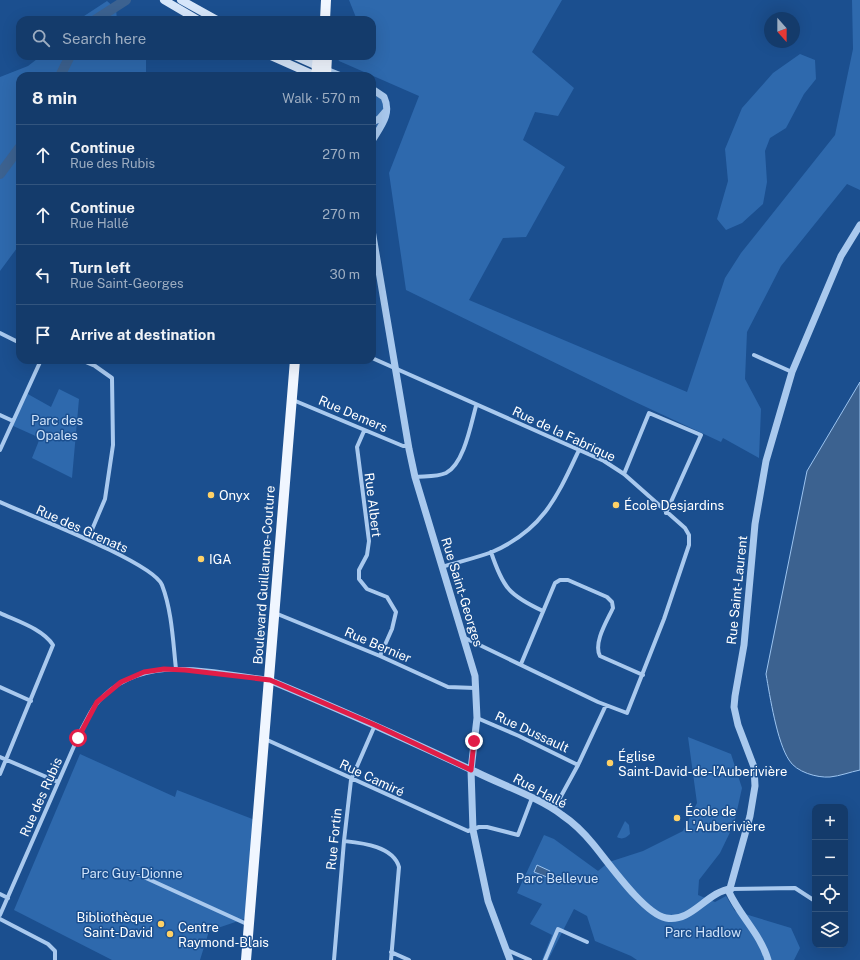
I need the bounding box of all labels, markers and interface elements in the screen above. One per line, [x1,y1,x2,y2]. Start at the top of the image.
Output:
north arrow [764,12,800,48]
search box [16,16,376,60]
icon: search [30,27,52,49]
text: Search here [62,30,146,47]
text: 8 min [32,88,77,108]
text: Walk · 570 m [282,91,360,106]
text: Continue [70,139,135,156]
icon: ahead [32,144,54,166]
text: 270 m [322,147,360,162]
text: Rue des Rubis [70,156,155,171]
text: Continue [70,199,135,216]
icon: ahead [32,204,54,226]
text: 270 m [322,207,360,222]
text: Rue Hallé [70,216,129,231]
text: Turn left [70,259,131,276]
icon: left [32,264,54,286]
text: 30 m [330,267,360,282]
text: Rue Saint-Georges [70,276,184,291]
icon: arrive [32,324,54,346]
text: Arrive at destination [70,326,215,343]
street label: Rue Demers [316,393,390,435]
street label: Rue de la Fabrique [510,403,618,465]
park label: Parc des Opales [31,413,83,443]
street label: Rue Albert [362,472,384,538]
street label: Boulevard Guillaume-Couture [250,485,278,665]
place label: Onyx [219,488,250,503]
marker: Onyx [206,490,216,500]
place label: École Desjardins [624,497,724,513]
marker: École Desjardins [611,500,621,510]
street label: Rue des Grenats [34,502,130,556]
street label: Rue Saint-Georges [438,535,486,649]
street label: Rue Saint-Laurent [724,535,750,645]
place label: IGA [209,552,231,567]
marker: IGA [196,554,206,564]
street label: Rue Bernier [342,624,414,666]
street label: Rue Dussault [493,708,571,756]
route start [69,729,87,747]
route end [465,732,483,750]
place label: Église Saint-David-de-l’Auberivière [618,748,787,779]
street label: Rue des Rubis [17,755,65,839]
street label: Rue Camiré [337,756,407,800]
marker: Église Saint-David-de-l’Auberivière [605,758,615,768]
street label: Rue Hallé [511,771,569,811]
place label: École de L'Auberivière [685,803,765,834]
map controls [812,804,848,948]
button: + [812,804,848,840]
street label: Rue Fortin [323,807,345,871]
marker: École de L'Auberivière [672,813,682,823]
button: − [812,840,848,876]
park label: Parc Guy-Dionne [81,866,183,881]
park label: Parc Bellevue [516,871,598,886]
button: locate [812,876,848,912]
place label: Bibliothèque Saint-David [77,910,153,940]
button: layers [812,912,848,948]
marker: Bibliothèque Saint-David [156,919,166,929]
place label: Centre Raymond-Blais [178,920,269,950]
park label: Parc Hadlow [665,925,741,940]
marker: Centre Raymond-Blais [165,929,175,939]

